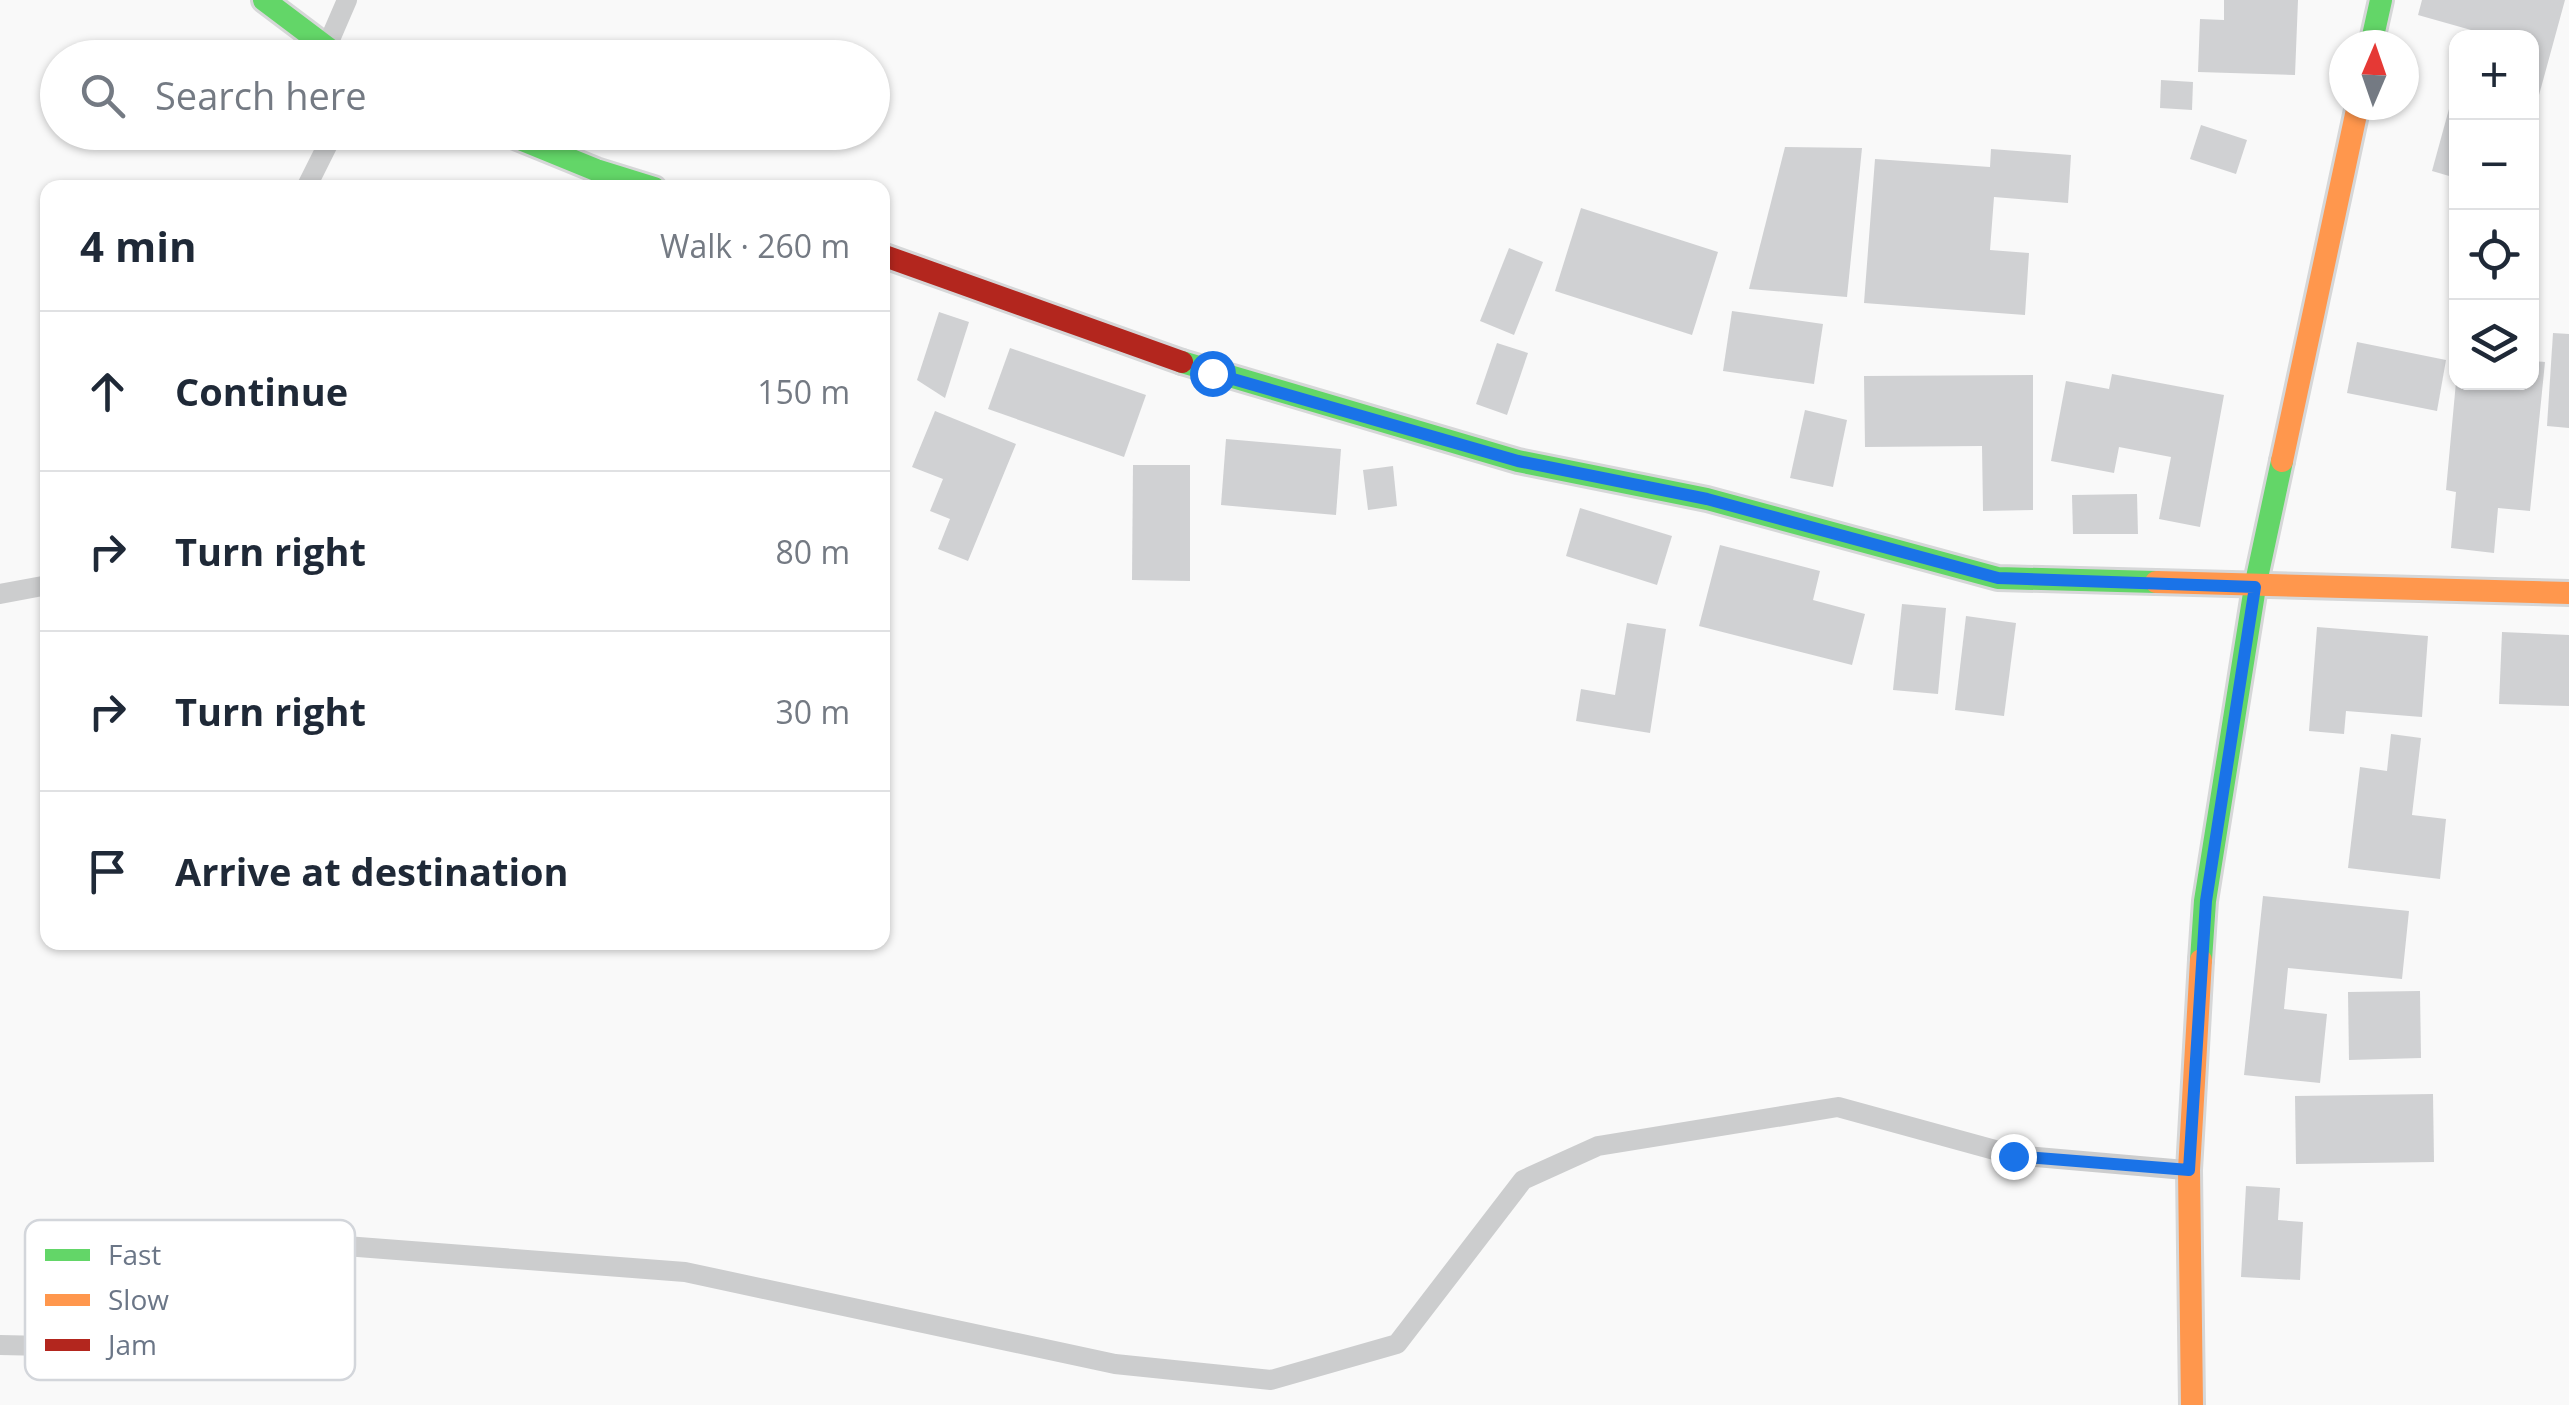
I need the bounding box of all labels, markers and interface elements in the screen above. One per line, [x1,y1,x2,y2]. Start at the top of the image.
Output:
north arrow [2329,30,2419,120]
map controls [2449,30,2539,390]
button: + [2449,30,2539,120]
search box [40,40,890,150]
icon: search [75,68,130,123]
text: Search here [155,69,367,121]
button: − [2449,120,2539,210]
button: locate [2449,210,2539,300]
text: 4 min [80,217,197,274]
text: Walk · 260 m [660,224,850,267]
button: layers [2449,300,2539,390]
route start [1190,351,1236,397]
icon: ahead [80,364,135,419]
text: Continue [175,365,348,417]
text: 150 m [757,370,850,413]
icon: right [80,524,135,579]
text: Turn right [175,525,366,577]
text: 80 m [775,530,850,573]
icon: right [80,684,135,739]
text: Turn right [175,685,366,737]
text: 30 m [775,690,850,733]
icon: arrive [80,844,135,899]
text: Arrive at destination [175,845,569,897]
route end [1991,1134,2037,1180]
legend [25,1220,355,1380]
text: Fast [108,1235,161,1273]
text: Slow [108,1280,169,1318]
text: Jam [105,1325,157,1363]

